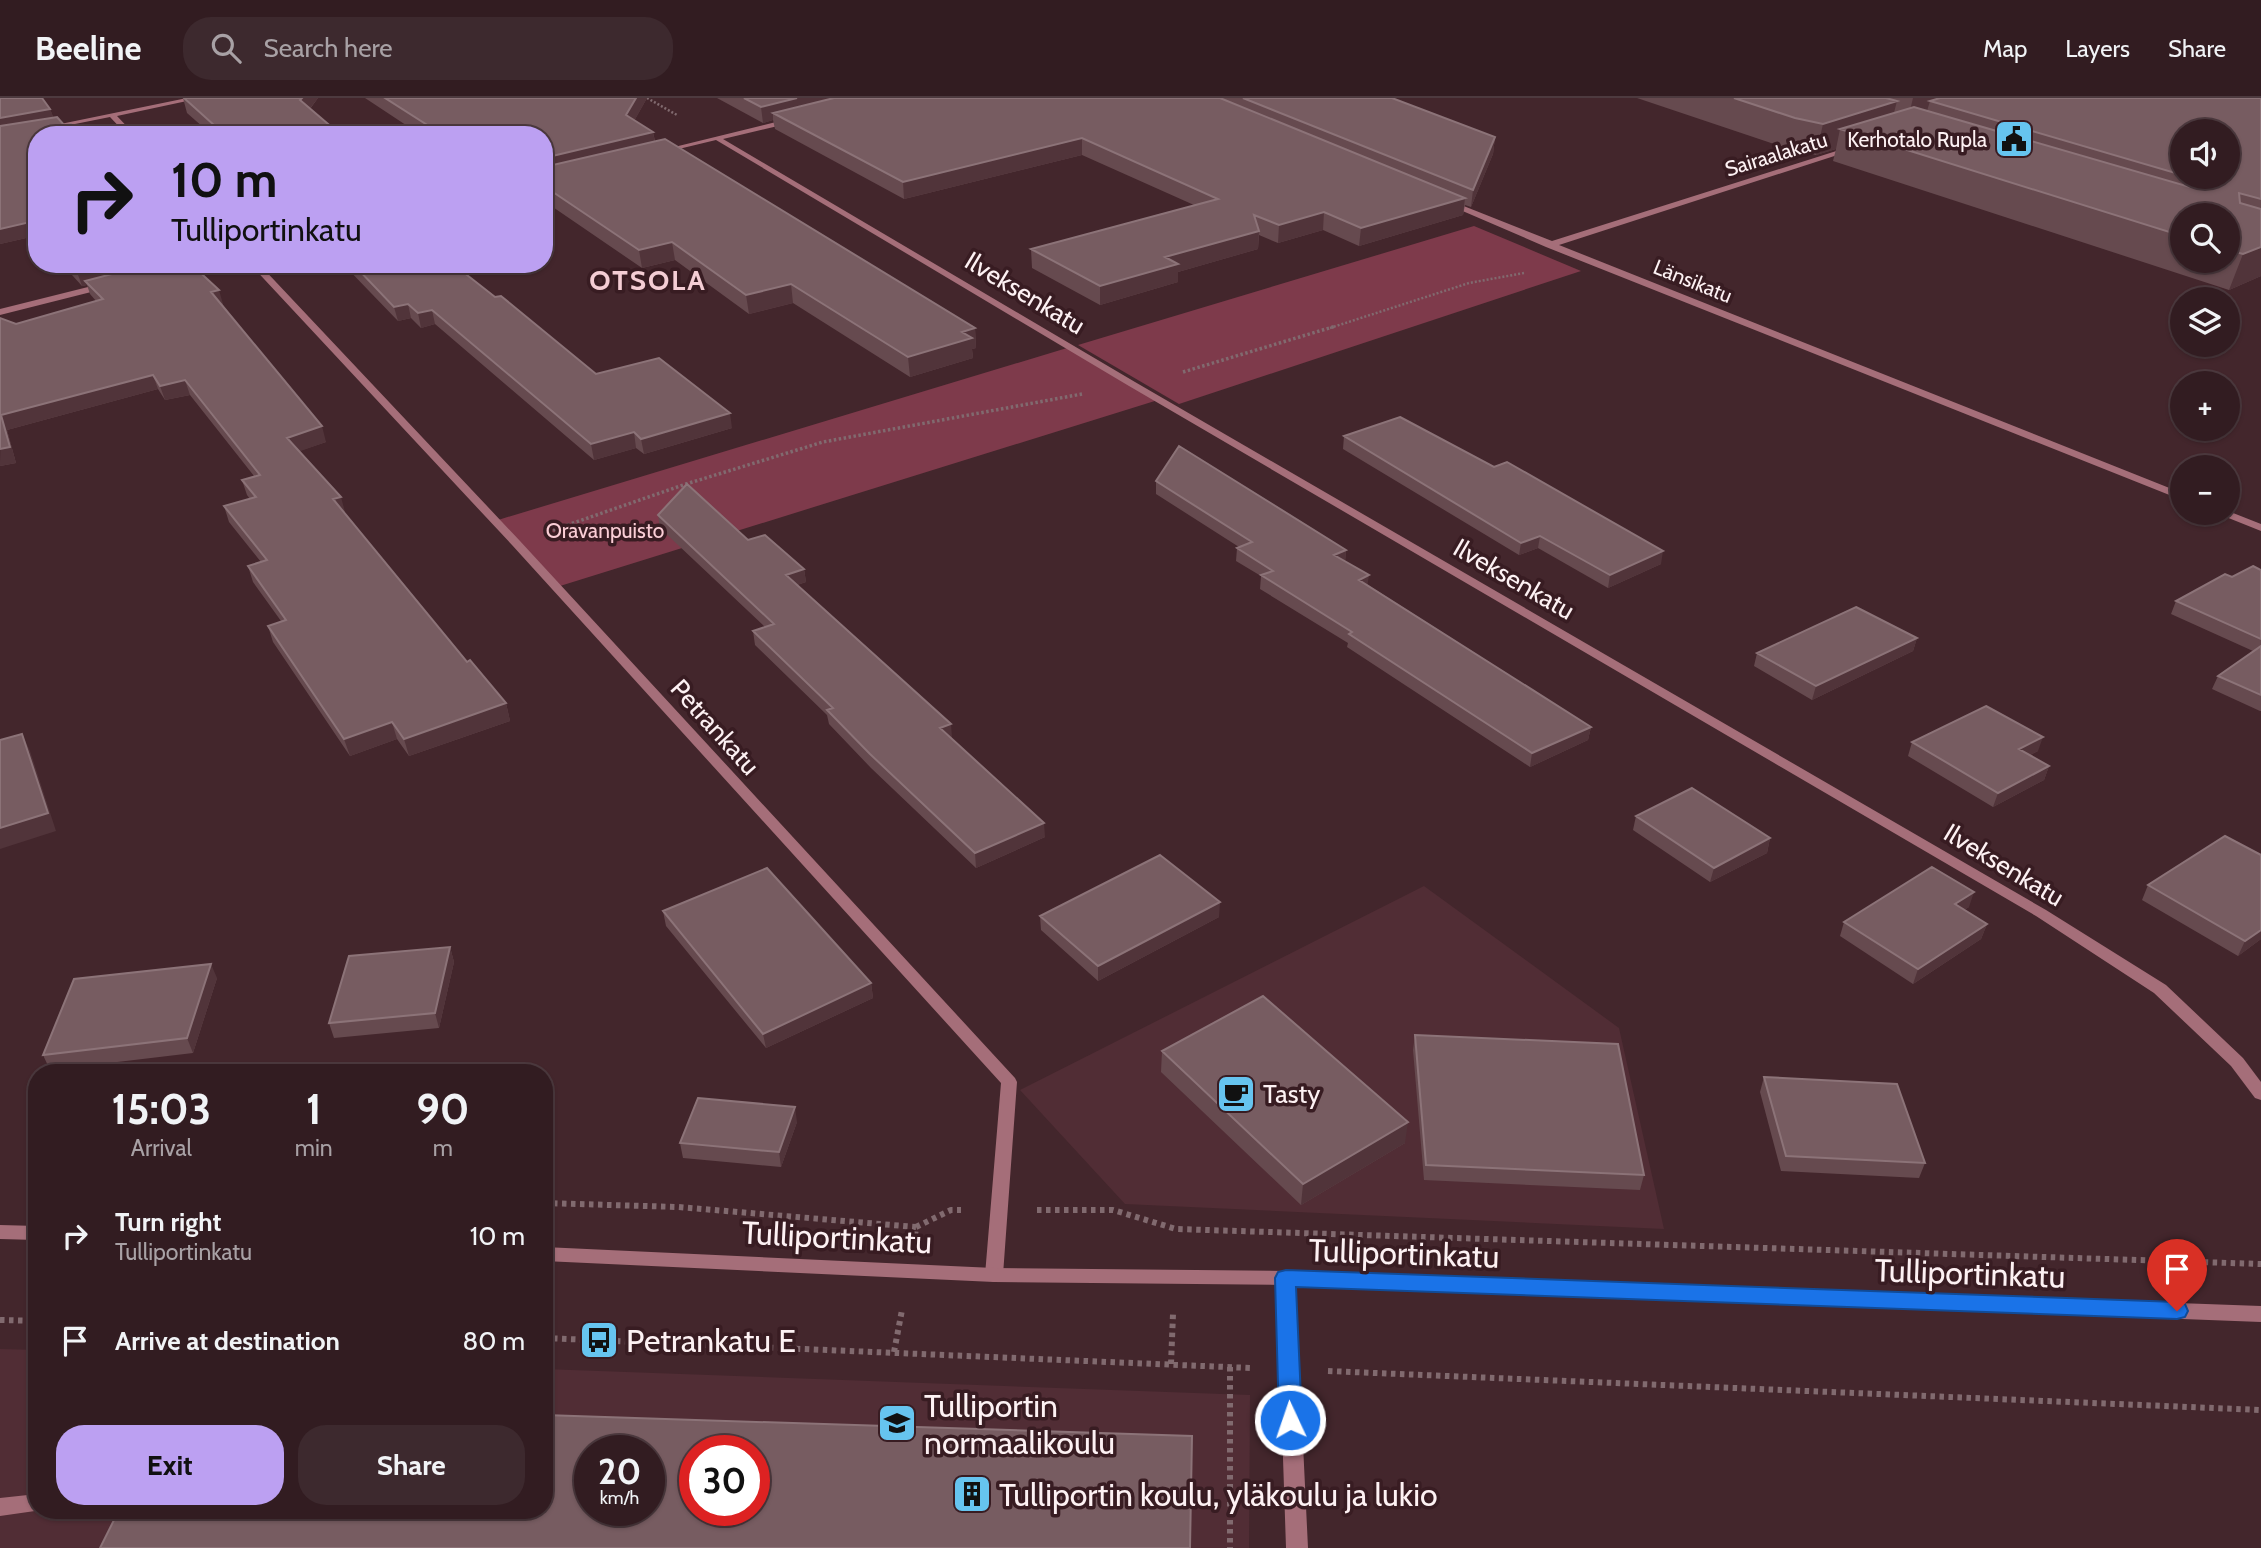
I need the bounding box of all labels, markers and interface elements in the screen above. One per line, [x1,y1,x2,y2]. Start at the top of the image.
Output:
search box [183,17,673,80]
text: Beeline [35,28,141,68]
icon: search [207,29,245,67]
text: Search here [263,32,393,64]
text: Map [1983,34,2027,63]
text: Layers [2065,34,2130,63]
text: Share [2168,34,2226,63]
public building icon: Kerhotalo Rupla [1993,118,2035,160]
map controls [2170,119,2240,525]
button: sound [2170,119,2240,189]
street label: Sairaalakatu [1722,127,1830,181]
place label: Kerhotalo Rupla [1847,127,1987,152]
text: 10 m [171,150,277,209]
icon: right [56,154,147,245]
button: search [2170,203,2240,273]
text: Tulliportinkatu [171,210,362,249]
street label: Ilveksenkatu [959,245,1091,341]
street label: Länsikatu [1650,254,1736,308]
district label: OTSOLA [589,263,707,297]
button: layers [2170,287,2240,357]
button: + [2170,371,2240,441]
button: − [2170,455,2240,525]
park label: Oravanpuisto [546,518,664,543]
street label: Ilveksenkatu [1448,531,1580,627]
street label: Petrankatu [664,673,766,781]
street label: Ilveksenkatu [1938,817,2070,913]
cafe icon: Tasty [1215,1073,1257,1115]
place label: Tasty [1263,1078,1320,1110]
text: 15:03 [112,1083,211,1135]
text: 1 [306,1083,321,1135]
text: 90 [416,1083,469,1135]
text: Arrival [131,1134,192,1162]
text: min [295,1134,333,1162]
text: m [433,1134,453,1162]
text: Turn right [115,1206,221,1238]
street label: Tulliportinkatu [741,1213,933,1261]
icon: right [56,1217,94,1255]
text: 10 m [470,1220,525,1252]
street label: Tulliportinkatu [1308,1230,1500,1276]
text: Tulliportinkatu [115,1238,252,1266]
pin [2147,1239,2207,1311]
street label: Tulliportinkatu [1874,1250,2066,1296]
icon: arrive [2158,1250,2196,1288]
bus stop icon: Petrankatu E [578,1319,620,1361]
place label: Petrankatu E [626,1321,796,1360]
icon: arrive [56,1322,94,1360]
text: Arrive at destination [115,1325,340,1357]
text: 80 m [462,1325,525,1357]
position arrow [1253,1383,1327,1457]
place label: Tulliportin normaalikoulu [924,1386,1115,1462]
school or university icon: Tulliportin normaalikoulu [876,1402,918,1444]
button: Exit [56,1425,284,1505]
button: Share [298,1425,525,1505]
speed limit sign: 30 [679,1435,770,1526]
text: 20 [598,1450,641,1493]
building icon: Tulliportin koulu, yläkoulu ja lukio [951,1473,993,1515]
place label: Tulliportin koulu, yläkoulu ja lukio [999,1475,1438,1514]
text: km/h [600,1487,639,1509]

